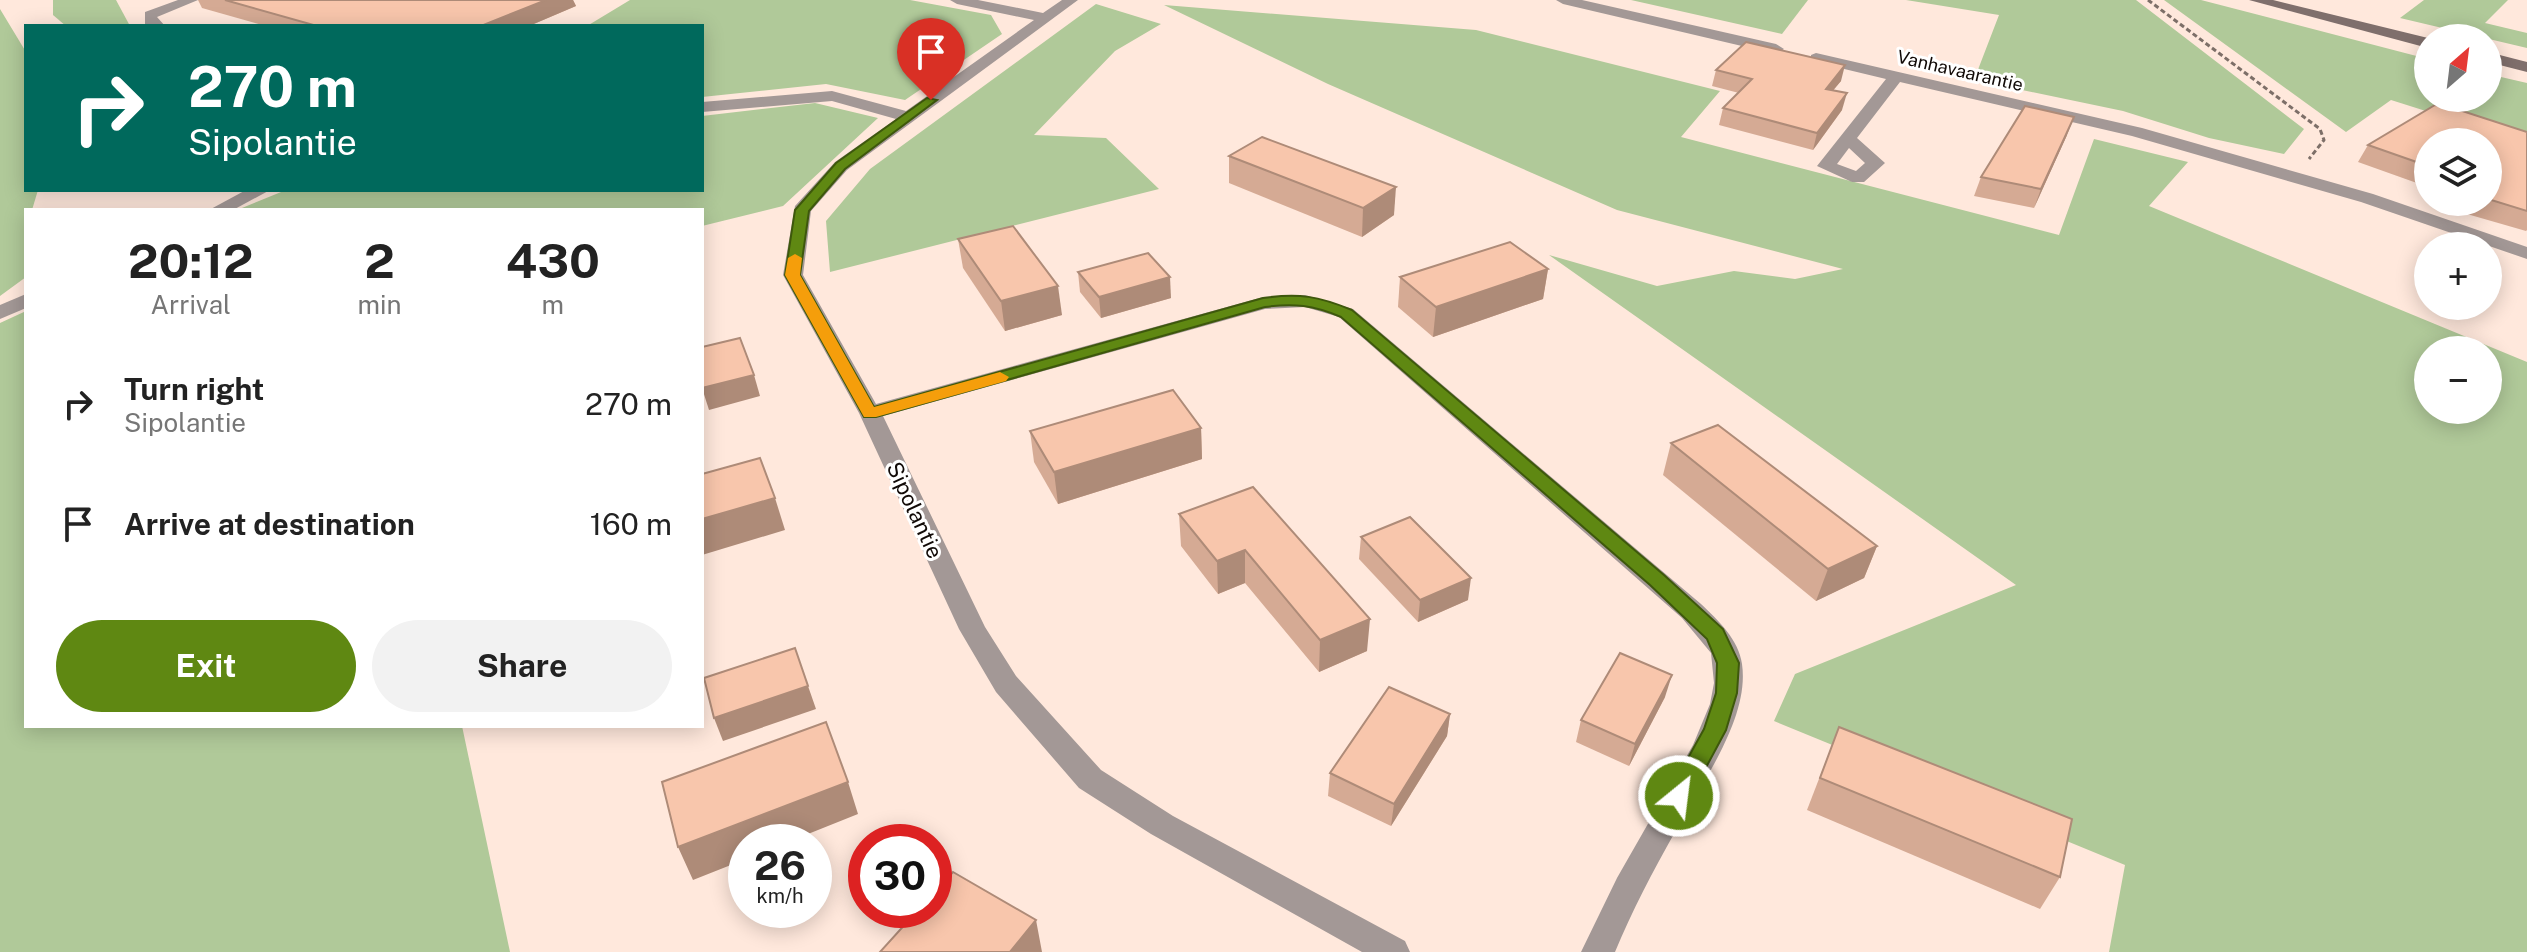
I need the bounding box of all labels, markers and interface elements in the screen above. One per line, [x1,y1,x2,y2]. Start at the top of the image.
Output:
pin [897,18,965,100]
north arrow [2414,24,2502,112]
map controls [2414,24,2502,424]
icon: arrive [909,30,953,74]
street label: Vanhavaarantie [1895,46,2025,95]
text: 270 m [188,54,357,120]
icon: right [56,56,160,160]
text: Sipolantie [188,121,357,163]
button: layers [2414,128,2502,216]
text: 20:12 [128,232,253,289]
text: 2 [364,232,395,289]
text: 430 [506,232,600,289]
button: + [2414,232,2502,320]
text: Arrival [151,289,231,320]
text: min [358,289,402,320]
text: m [542,289,564,320]
button: − [2414,336,2502,424]
text: Turn right [124,371,264,407]
icon: right [56,382,100,426]
text: 270 m [585,386,672,422]
text: Sipolantie [124,407,246,438]
street label: Sipolantie [881,458,949,562]
icon: arrive [56,502,100,546]
text: Arrive at destination [124,506,415,542]
text: 160 m [590,506,672,542]
button: Exit [56,620,356,712]
button: Share [372,620,672,712]
position arrow [1637,754,1721,838]
speed limit sign: 30 [848,824,952,928]
text: 26 [754,842,806,889]
text: km/h [756,884,804,908]

